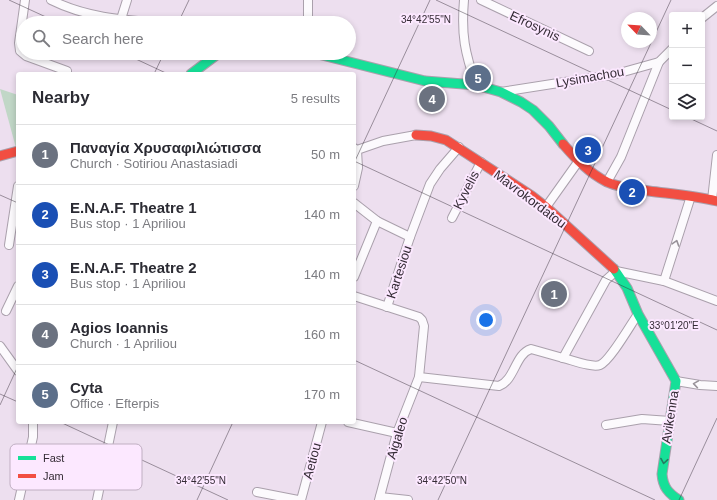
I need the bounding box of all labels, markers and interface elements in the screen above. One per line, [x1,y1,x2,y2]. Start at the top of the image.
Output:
street label: Efrosynis [508,8,563,44]
north arrow [621,12,657,48]
map controls [669,12,705,120]
button: + [669,12,705,48]
text: 34°42'55"N [401,14,451,25]
search box [16,16,356,60]
icon: search [30,27,52,49]
text: Search here [62,30,144,47]
button: − [669,48,705,84]
pin: 5 [465,63,491,93]
street label: Lysimachou [555,64,625,90]
pin: 4 [419,84,445,114]
button: layers [669,84,705,120]
text: Nearby [32,88,90,107]
text: 5 results [291,91,340,106]
pin: 3 [575,135,601,165]
text: Παναγία Χρυσαφιλιώτισσα [70,139,261,156]
text: 1 [41,147,49,162]
text: 50 m [311,147,340,162]
text: Church · Sotiriou Anastasiadi [70,156,238,171]
street label: Mavrokordatou [491,167,569,231]
street label: Kyvelis [450,168,482,212]
pin: 2 [619,177,645,207]
text: E.N.A.F. Theatre 1 [70,199,197,216]
text: 2 [41,207,49,222]
text: 140 m [304,207,340,222]
text: Bus stop · 1 Apriliou [70,216,186,231]
one-way arrow [671,240,680,247]
street label: Kartesiou [383,244,415,300]
text: E.N.A.F. Theatre 2 [70,259,197,276]
text: 3 [41,267,49,282]
text: 140 m [304,267,340,282]
text: Bus stop · 1 Apriliou [70,276,186,291]
pin: 1 [541,279,567,309]
your location [476,310,496,330]
text: Agios Ioannis [70,319,168,336]
text: 33°01'20"E [649,320,699,331]
text: 4 [41,327,49,342]
text: 160 m [304,327,340,342]
text: Church · 1 Apriliou [70,336,177,351]
text: Cyta [70,379,103,396]
one-way arrow [693,380,699,389]
text: 5 [41,387,49,402]
text: 170 m [304,387,340,402]
street label: Avikenna [658,389,682,444]
text: Office · Efterpis [70,396,159,411]
street label: Aigaleo [383,415,411,461]
street label: Aetiou [300,441,324,481]
legend [10,444,142,490]
text: Fast [43,452,64,464]
one-way arrow [660,458,669,464]
text: Jam [43,470,64,482]
text: 34°42'55"N [176,475,226,486]
text: 34°42'50"N [417,475,467,486]

